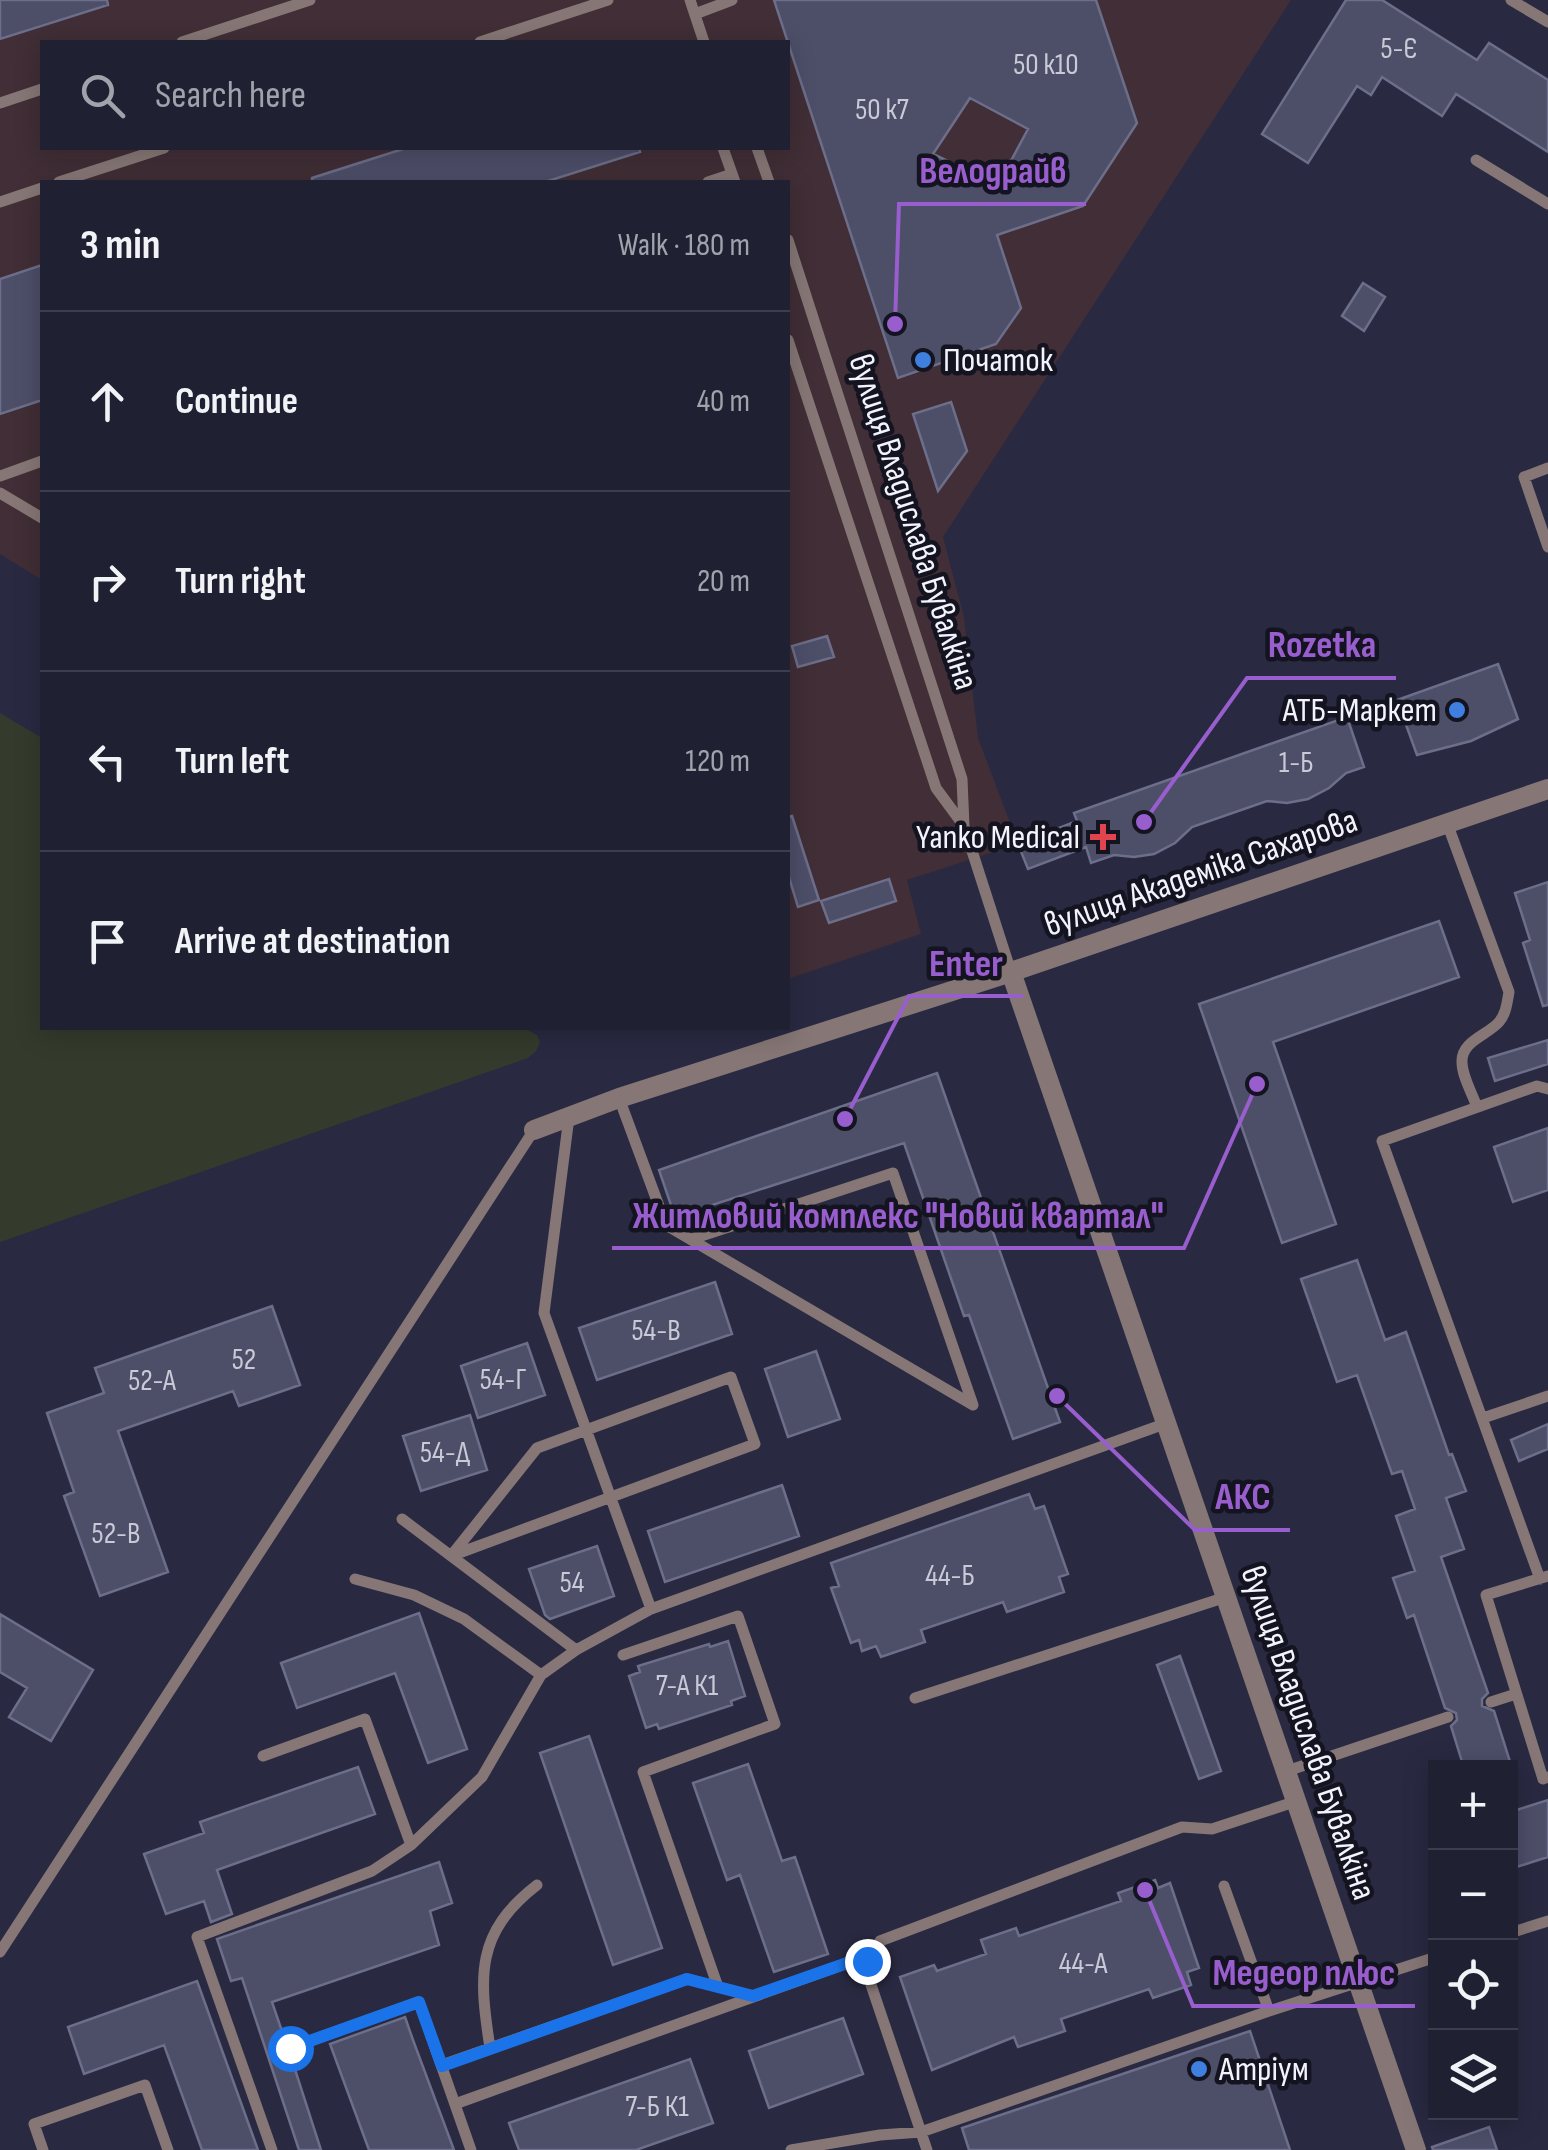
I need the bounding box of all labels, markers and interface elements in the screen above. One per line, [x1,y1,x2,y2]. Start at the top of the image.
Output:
house number: 5-Є [1380,31,1418,67]
search box [40,40,790,150]
house number: 50 к10 [1013,47,1079,83]
icon: search [75,68,130,123]
text: Search here [155,73,306,118]
house number: 50 к7 [855,92,909,128]
callout: Велодрайв [899,136,1086,204]
text: Велодрайв [919,149,1067,194]
text: 3 min [80,220,160,271]
text: Walk · 180 m [618,226,750,265]
place label: Початок [943,339,1054,382]
street label: вулиця Владислава Бувалкіна [838,349,988,695]
marker: Початок [912,349,934,371]
icon: ahead [80,374,135,429]
text: Continue [175,379,298,424]
text: 40 m [697,382,750,421]
icon: right [80,554,135,609]
text: Turn right [175,559,306,604]
text: 20 m [697,562,750,601]
callout: Rozetka [1247,610,1396,678]
text: Rozetka [1268,623,1376,668]
place label: АТБ-Маркет [1282,689,1437,732]
marker: АТБ-Маркет [1446,699,1468,721]
icon: left [80,734,135,789]
text: Turn left [175,739,289,784]
text: 120 m [685,742,750,781]
house number: 1-Б [1279,745,1313,781]
street label: вулиця Академіка Сахарова [1039,799,1363,947]
place label: Yanko Medical [916,816,1080,859]
marker: Yanko Medical [1090,824,1116,850]
icon: arrive [80,914,135,969]
text: Arrive at destination [175,919,450,964]
callout: Enter [909,928,1023,996]
text: Enter [929,942,1003,987]
callout: Житловий комплекс "Новий квартал" [612,1180,1184,1248]
text: Житловий комплекс "Новий квартал" [632,1194,1164,1239]
house number: 54-В [631,1313,681,1349]
house number: 52 [232,1342,256,1378]
house number: 54-Г [480,1362,526,1398]
house number: 52-А [128,1363,176,1399]
house number: 54-Д [420,1435,471,1471]
callout: АКС [1195,1462,1290,1530]
text: АКС [1214,1475,1271,1520]
house number: 52-В [92,1516,140,1552]
house number: 44-Б [925,1558,975,1594]
street label: вулиця Владислава Бувалкіна [1231,1560,1385,1906]
house number: 54 [560,1565,584,1601]
house number: 7-А К1 [656,1668,719,1704]
map controls [1428,1760,1518,2120]
button: + [1428,1760,1518,1850]
button: − [1428,1850,1518,1940]
callout: Медеор плюс [1193,1938,1415,2006]
route end [845,1939,891,1985]
button: locate [1428,1940,1518,2030]
house number: 44-А [1059,1946,1107,1982]
text: Медеор плюс [1213,1951,1395,1996]
route start [268,2026,314,2072]
button: layers [1428,2030,1518,2120]
place label: Атріум [1218,2048,1309,2091]
marker: Атріум [1188,2058,1210,2080]
house number: 7-Б К1 [625,2089,689,2125]

